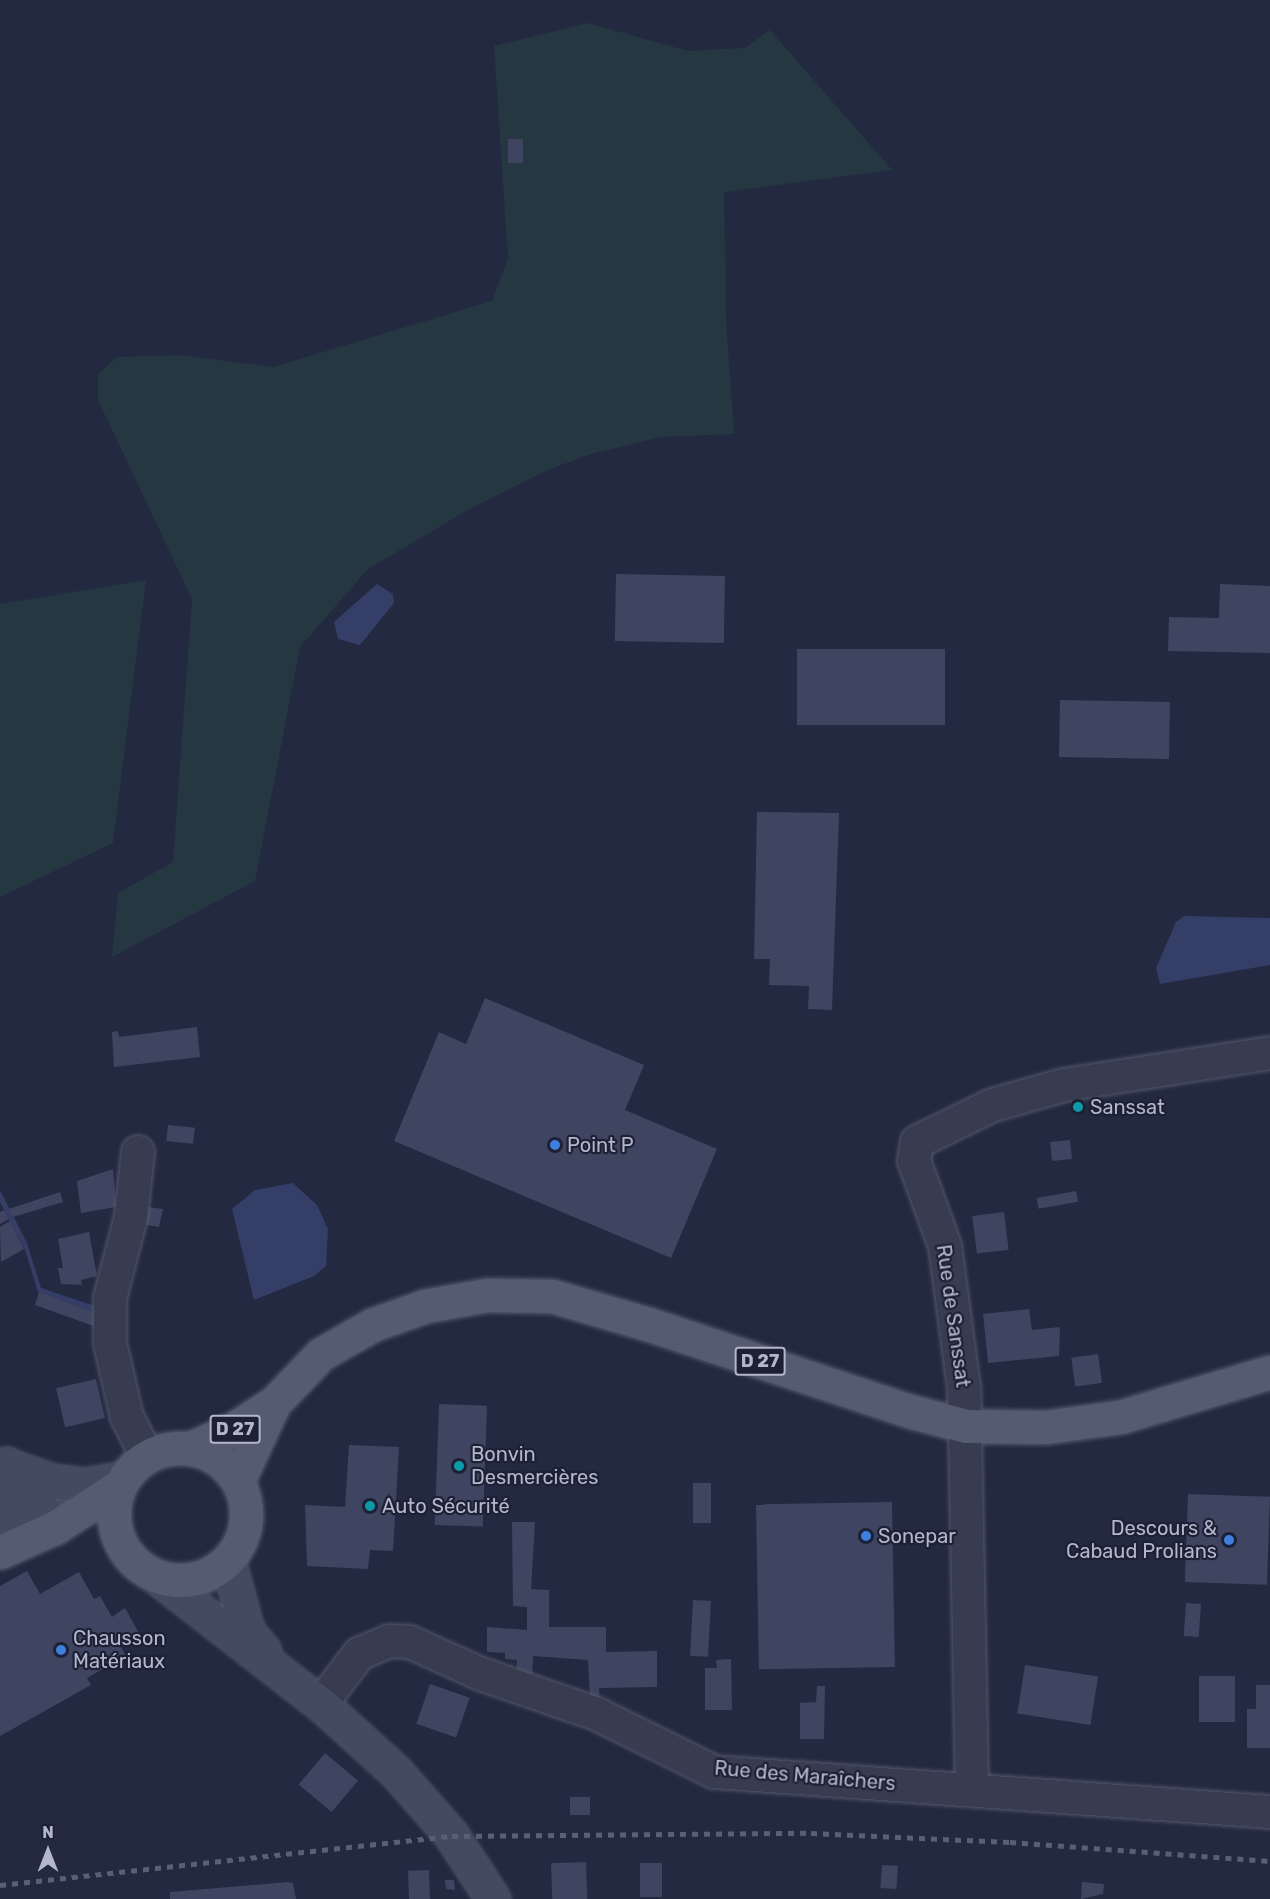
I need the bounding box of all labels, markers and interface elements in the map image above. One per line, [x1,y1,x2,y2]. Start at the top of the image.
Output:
place label: Sanssat [1090,1095,1165,1119]
marker: Sanssat [1071,1100,1085,1114]
place label: Point P [567,1133,634,1157]
marker: Point P [548,1138,562,1152]
street label: Rue de Sanssat [931,1243,975,1389]
road number: D 27 [734,1346,786,1376]
road number: D 27 [210,1414,260,1444]
place label: Bonvin Desmercières [471,1442,598,1489]
marker: Bonvin Desmercières [452,1459,466,1473]
place label: Auto Sécurité [382,1494,510,1518]
marker: Auto Sécurité [363,1499,377,1513]
place label: Descours & Cabaud Prolians [1066,1517,1217,1564]
place label: Sonepar [878,1524,956,1548]
marker: Sonepar [859,1529,873,1543]
marker: Descours & Cabaud Prolians [1222,1533,1236,1547]
place label: Chausson Matériaux [73,1626,166,1673]
marker: Chausson Matériaux [54,1643,68,1657]
street label: Rue des Maraîchers [713,1756,897,1796]
north arrow [18,1821,78,1881]
text: N [42,1823,54,1842]

